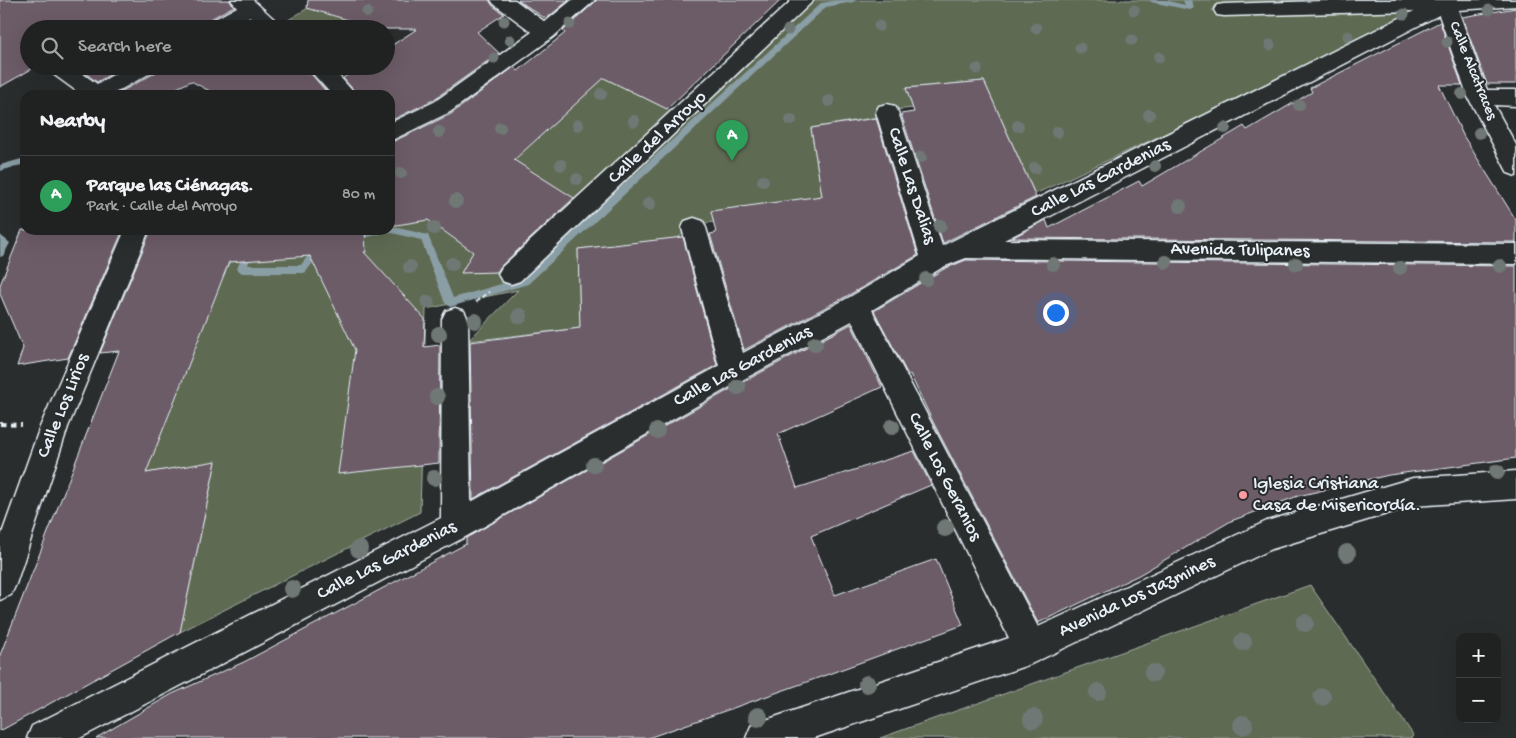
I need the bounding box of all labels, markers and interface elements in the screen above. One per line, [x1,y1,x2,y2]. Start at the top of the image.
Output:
street label: Calle Alcatraces [1444,19,1501,124]
search box [20,20,395,75]
icon: search [38,34,66,62]
text: Search here [78,36,172,59]
street label: Calle del Arroyo [604,86,712,190]
text: Nearby [40,110,105,135]
pin: A [716,120,748,161]
street label: Calle Las Dalias [881,125,941,248]
street label: Calle Las Gardenias [1027,133,1175,224]
text: Parque las Ciénagas. [87,175,254,198]
text: A [51,186,61,205]
text: 80 m [342,186,375,205]
text: Park · Calle del Arroyo [87,198,237,217]
street label: Avenida Tulipanes [1170,238,1311,264]
your location [1043,300,1069,326]
street label: Calle Las Gardenias [670,320,817,413]
street label: Calle Los Lirios [33,349,96,462]
street label: Calle Los Geranios [902,409,987,546]
place label: Iglesia Cristiana Casa de Misericordía. [1253,473,1421,518]
marker: Iglesia Cristiana Casa de Misericordía. [1237,489,1249,501]
street label: Calle Las Gardenias [313,515,461,606]
street label: Avenida Los Jazmines [1055,550,1220,643]
map controls [1456,633,1501,723]
button: + [1456,633,1501,678]
button: − [1456,678,1501,723]

